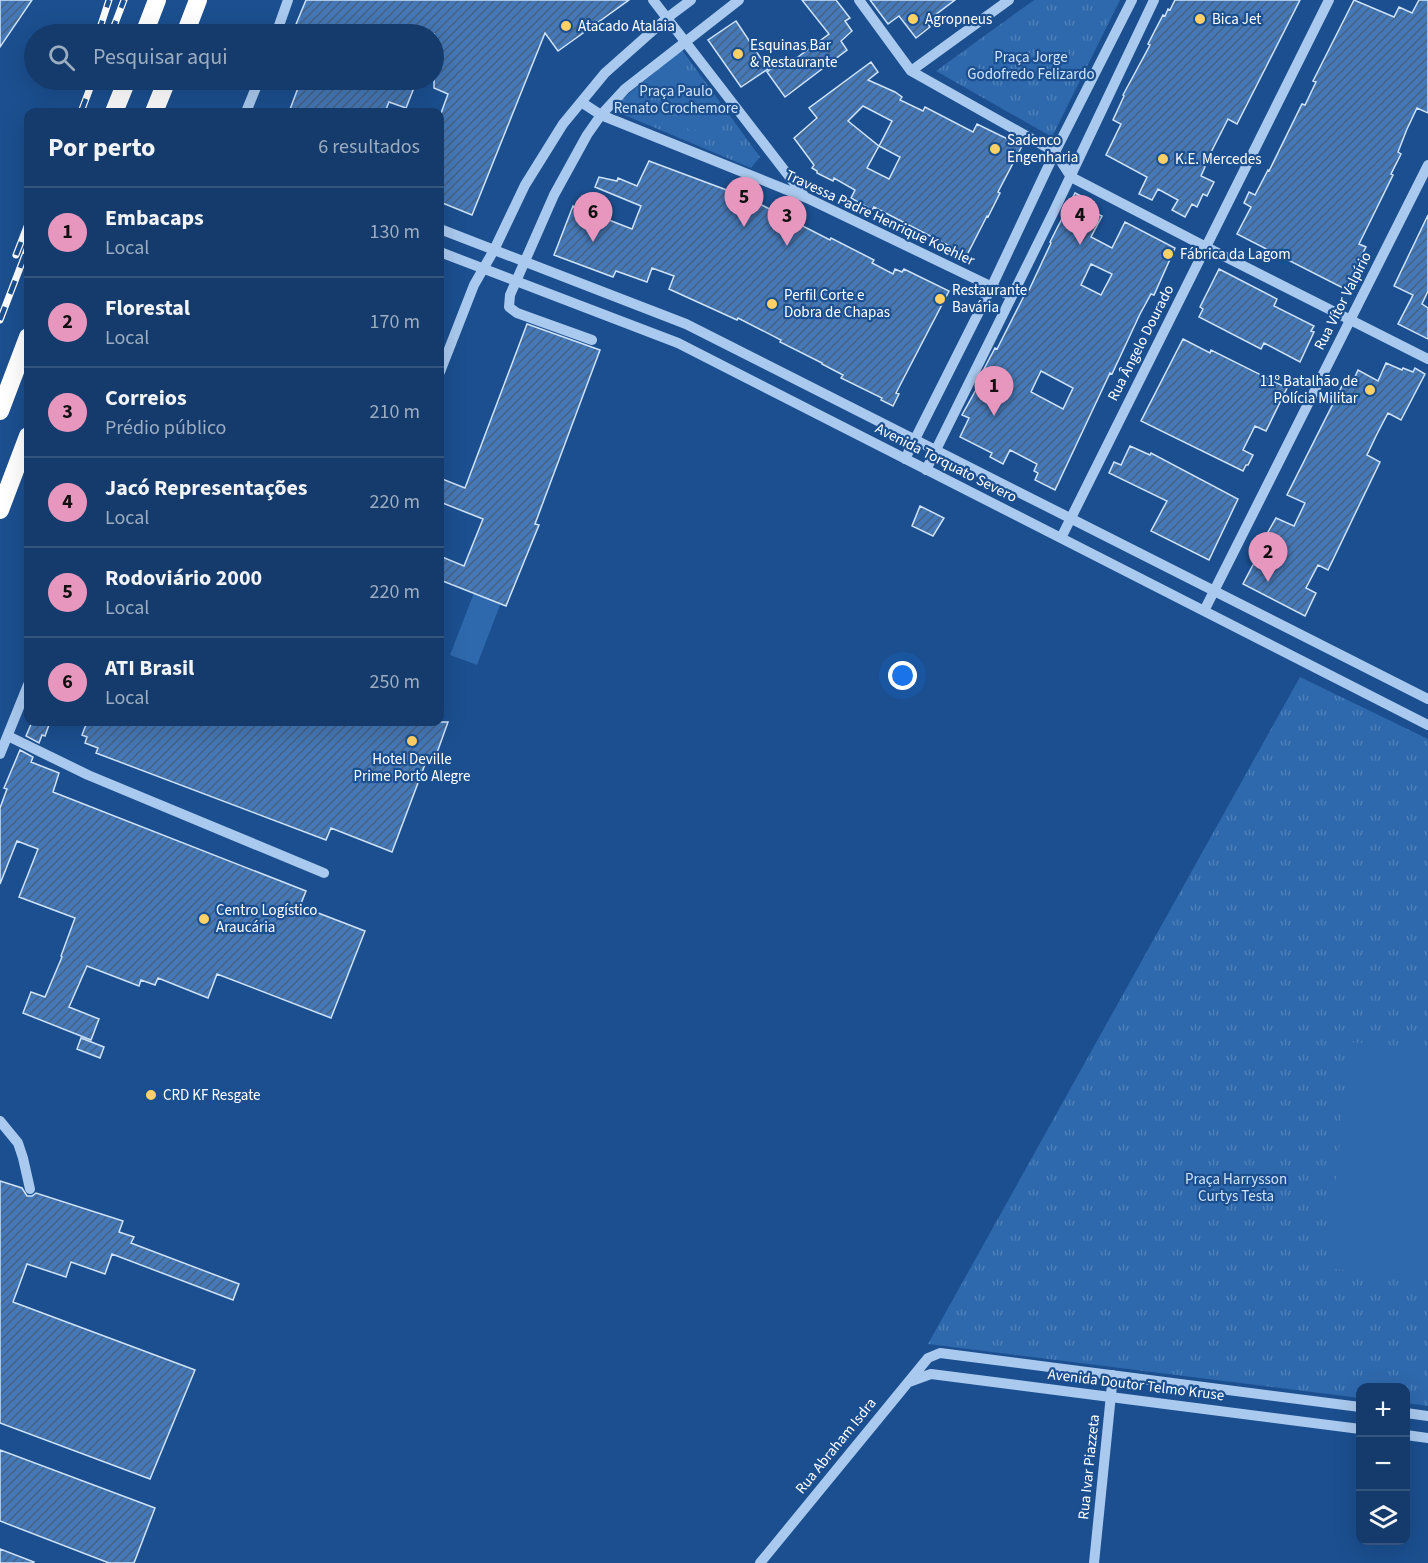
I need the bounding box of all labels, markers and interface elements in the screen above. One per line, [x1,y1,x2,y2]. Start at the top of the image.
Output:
place label: Agropneus [925,9,992,30]
place label: Bica Jet [1212,9,1261,30]
marker: Agropneus [906,12,920,26]
marker: Bica Jet [1193,12,1207,26]
place label: Atacado Atalaia [578,16,675,37]
marker: Atacado Atalaia [559,19,573,33]
search box [24,24,444,90]
place label: Esquinas Bar & Restaurante [750,35,837,73]
icon: search [45,41,78,74]
text: Pesquisar aqui [93,41,228,73]
marker: Esquinas Bar & Restaurante [731,47,745,61]
park label: Praça Jorge Godofredo Felizardo [967,47,1095,85]
park label: Praça Paulo Renato Crochemore [614,81,738,119]
text: Por perto [48,129,156,166]
place label: Sadenco Engenharia [1007,130,1078,168]
text: 6 resultados [318,133,420,161]
marker: Sadenco Engenharia [988,142,1002,156]
place label: K.E. Mercedes [1175,149,1261,170]
marker: K.E. Mercedes [1156,152,1170,166]
street label: Travessa Padre Henrique Koehler [782,165,979,271]
pin: 5 [724,178,764,227]
pin: 6 [574,192,612,242]
pin: 3 [768,196,806,246]
pin: 4 [1060,196,1100,245]
text: Embacaps [105,202,204,234]
text: 1 [62,218,73,246]
text: 130 m [370,218,420,246]
text: Local [105,234,149,262]
place label: Fábrica da Lagom [1180,244,1291,265]
marker: Fábrica da Lagom [1161,247,1175,261]
street label: Rua Vítor Valpírio [1309,248,1377,354]
place label: Restaurante Bavária [952,280,1027,318]
street label: Rua Ângelo Dourado [1103,281,1179,405]
place label: Perfil Corte e Dobra de Chapas [784,285,890,323]
text: Florestal [105,292,190,324]
marker: Restaurante Bavária [933,292,947,306]
marker: Perfil Corte e Dobra de Chapas [765,297,779,311]
text: 2 [62,308,73,336]
text: 170 m [370,308,420,336]
text: Local [105,324,149,352]
pin: 1 [974,366,1014,416]
place label: 11º Batalhão de Polícia Militar [1260,371,1359,409]
text: Correios [105,382,187,414]
marker: 11º Batalhão de Polícia Militar [1363,383,1377,397]
text: 3 [62,398,73,426]
text: 210 m [370,398,420,426]
text: Prédio público [105,414,226,442]
street label: Avenida Torquato Severo [872,418,1020,508]
text: Jacó Representações [105,472,308,504]
text: 4 [62,488,73,516]
text: 220 m [370,488,420,516]
text: Local [105,504,149,532]
pin: 2 [1248,532,1288,582]
text: Rodoviário 2000 [105,562,262,594]
text: 5 [62,578,73,606]
text: 220 m [370,578,420,606]
text: Local [105,594,149,622]
text: ATI Brasil [105,652,194,684]
your location [888,661,917,690]
text: 6 [62,668,73,696]
text: 250 m [370,668,420,696]
text: Local [105,684,149,712]
marker: Hotel Deville Prime Porto Alegre [405,734,419,748]
place label: Hotel Deville Prime Porto Alegre [353,749,471,787]
place label: Centro Logístico Araucária [216,900,317,938]
marker: Centro Logístico Araucária [197,912,211,926]
place label: CRD KF Resgate [163,1085,261,1106]
marker: CRD KF Resgate [144,1088,158,1102]
park label: Praça Harrysson Curtys Testa [1185,1169,1287,1207]
street label: Avenida Doutor Telmo Kruse [1047,1364,1225,1406]
map controls [1356,1383,1410,1545]
button: + [1356,1383,1410,1437]
street label: Rua Abraham Isdra [791,1393,881,1499]
street label: Rua Ivar Piazzeta [1073,1413,1105,1521]
button: − [1356,1437,1410,1491]
button: layers [1356,1491,1410,1545]

